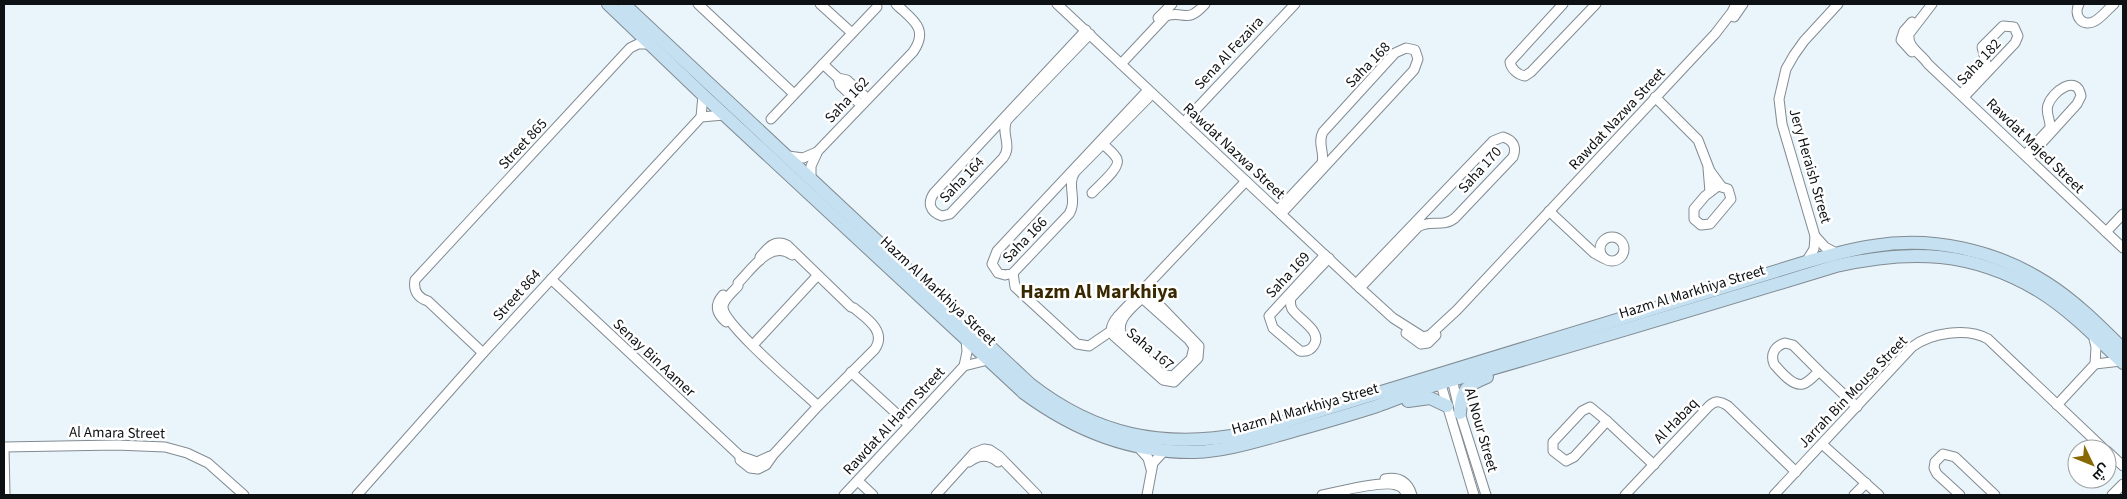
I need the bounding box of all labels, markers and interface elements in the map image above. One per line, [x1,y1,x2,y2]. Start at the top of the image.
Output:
street label: Sena Al Fezaira [1189,12,1269,94]
street label: Saha 182 [1952,34,2006,90]
street label: Saha 168 [1341,37,1395,93]
street label: Rawdat Nazwa Street [1564,63,1670,175]
street label: Saha 162 [820,72,874,128]
street label: Rawdat Majed Street [1981,94,2089,198]
street label: Rawdat Nazwa Street [1178,98,1290,204]
street label: Jery Heraish Street [1784,106,1836,226]
street label: Street 865 [494,114,552,174]
street label: Saha 170 [1453,142,1507,198]
street label: Saha 164 [935,152,990,208]
street label: Saha 166 [998,212,1052,268]
street label: Hazm Al Markhiya Street [875,232,1001,350]
street label: Saha 169 [1261,247,1315,303]
street label: Hazm Al Markhiya Street [1616,260,1768,324]
street label: Street 864 [488,264,546,325]
district label: Hazm Al Markhiya [1020,278,1178,306]
street label: Senay Bin Aamer [608,314,701,402]
street label: Saha 167 [1122,323,1178,375]
street label: Jarrah Bin Mousa Street [1794,331,1912,453]
street label: Rawdat Al Harm Street [838,362,950,480]
street label: Hazm Al Markhiya Street [1229,378,1381,440]
street label: Al Nour Street [1459,385,1503,475]
street label: Al Habaq [1649,393,1703,449]
street label: Al Amara Street [69,422,165,444]
north arrow [2067,439,2117,489]
text: ش [2087,459,2114,486]

